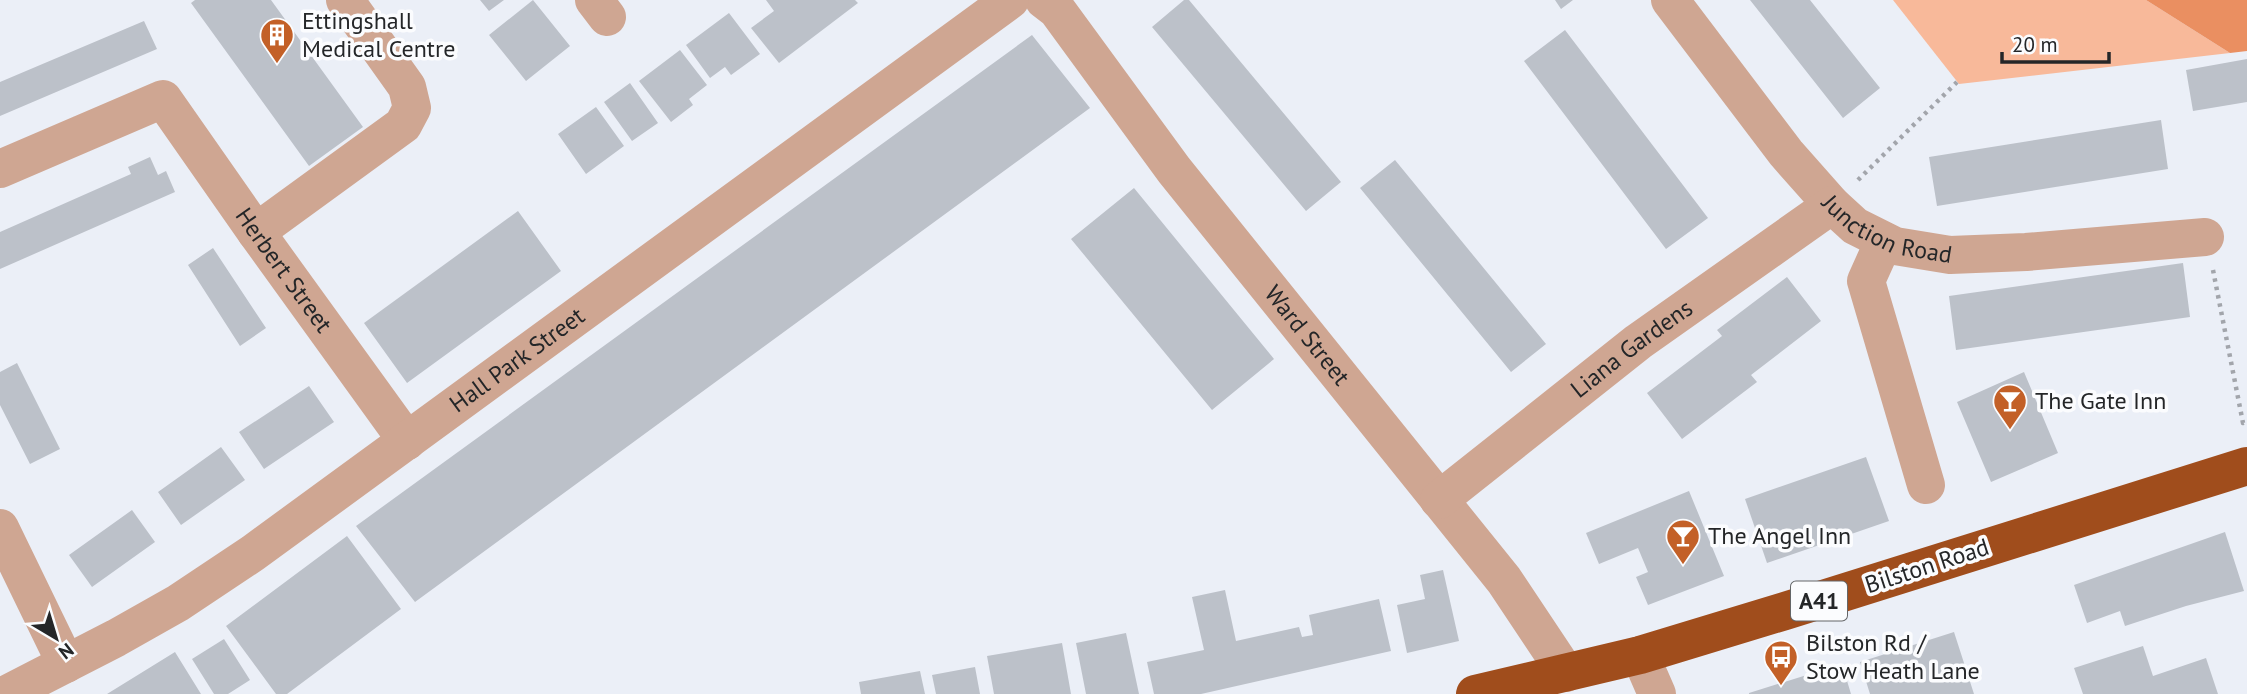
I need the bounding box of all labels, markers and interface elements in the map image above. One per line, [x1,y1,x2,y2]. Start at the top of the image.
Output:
place label: Ettingshall Medical Centre [302,5,455,64]
building icon: Ettingshall Medical Centre [258,16,296,65]
scale bar [2002,21,2109,65]
text: 20 m [2012,31,2058,58]
street label: Junction Road [1815,187,1954,270]
street label: Herbert Street [229,202,340,339]
street label: Ward Street [1258,279,1357,391]
street label: Liana Gardens [1564,292,1699,405]
street label: Hall Park Street [443,300,590,419]
bar icon: The Gate Inn [1991,382,2029,431]
place label: The Gate Inn [2035,385,2166,416]
bar icon: The Angel Inn [1664,517,1702,566]
place label: The Angel Inn [1708,520,1851,551]
street label: Bilston Road [1861,531,1993,600]
road number: A41 [1791,582,1847,621]
north arrow [21,603,91,673]
place label: Bilston Rd / Stow Heath Lane [1806,627,1980,686]
text: N [54,638,79,665]
bus stop icon: Bilston Rd / Stow Heath Lane [1762,638,1800,687]

